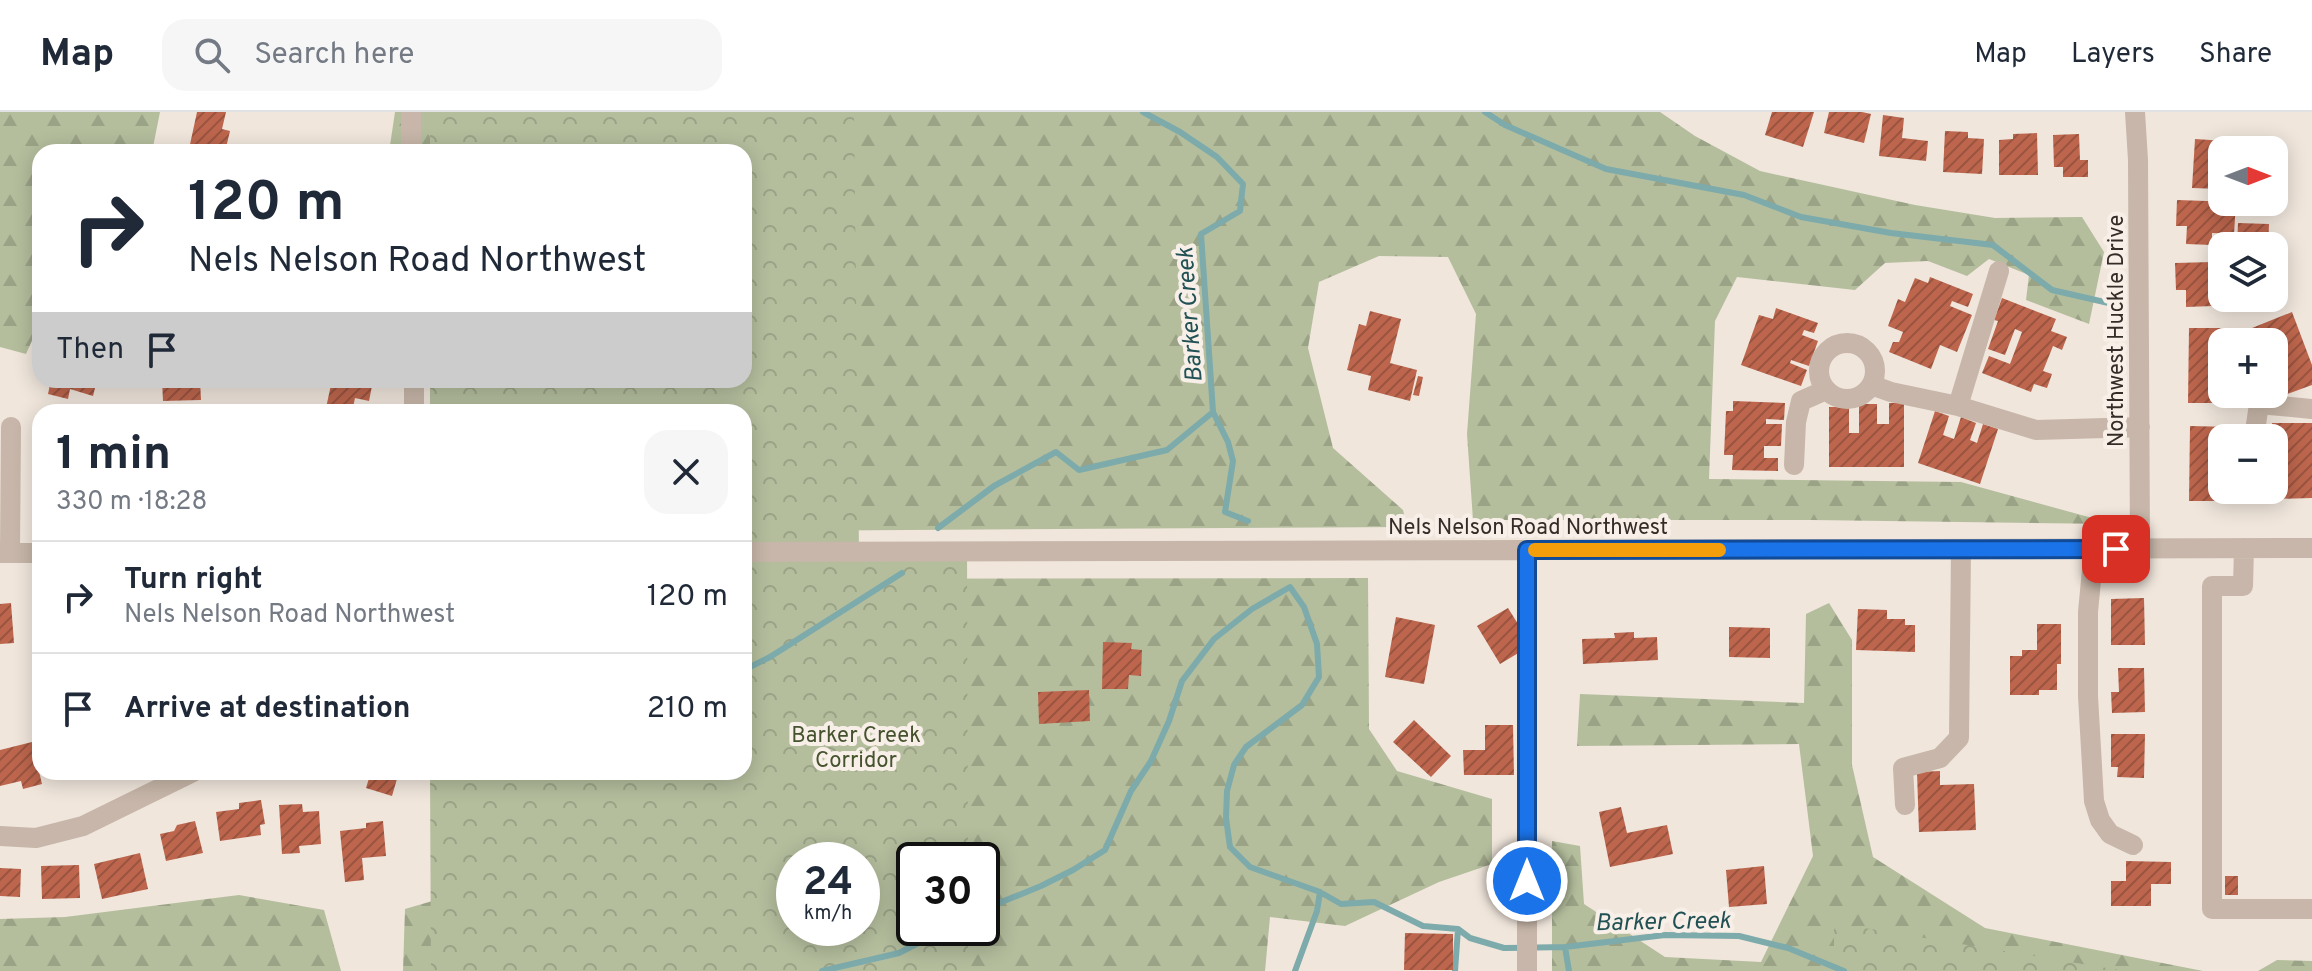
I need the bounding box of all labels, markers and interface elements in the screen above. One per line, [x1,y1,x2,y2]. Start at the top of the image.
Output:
search box [162,19,722,91]
text: Map [40,31,114,80]
icon: search [190,33,234,77]
text: Search here [254,37,414,74]
text: Map [1974,37,2027,73]
text: Layers [2071,37,2155,73]
text: Share [2199,37,2272,73]
north arrow [2208,136,2288,216]
map controls [2208,136,2288,504]
text: 120 m [188,170,345,240]
icon: right [56,176,160,280]
street label: Northwest Huckle Drive [2104,215,2131,447]
button: layers [2208,232,2288,312]
text: Nels Nelson Road Northwest [188,239,646,285]
water label: Barker Creek [1171,245,1211,384]
icon: arrive [140,328,184,372]
button: + [2208,328,2288,408]
text: Then [56,332,124,369]
button: − [2208,424,2288,504]
text: 1 min [56,426,171,486]
button: close [644,430,728,514]
text: 330 m · 18:28 [56,486,207,519]
street label: Nels Nelson Road Northwest [1388,515,1668,542]
pin [2082,515,2150,583]
icon: arrive [2094,527,2138,571]
text: Turn right [124,562,262,599]
icon: right [56,575,100,619]
text: 120 m [647,579,728,616]
text: Nels Nelson Road Northwest [124,599,455,632]
icon: arrive [56,687,100,731]
text: Arrive at destination [124,691,410,728]
text: 210 m [647,691,728,728]
park label: Barker Creek Corridor [791,723,921,775]
position arrow [1485,839,1569,923]
speed limit sign: 30 [896,842,1000,946]
text: 24 [803,859,853,909]
text: km/h [804,901,852,927]
water label: Barker Creek [1595,907,1732,939]

